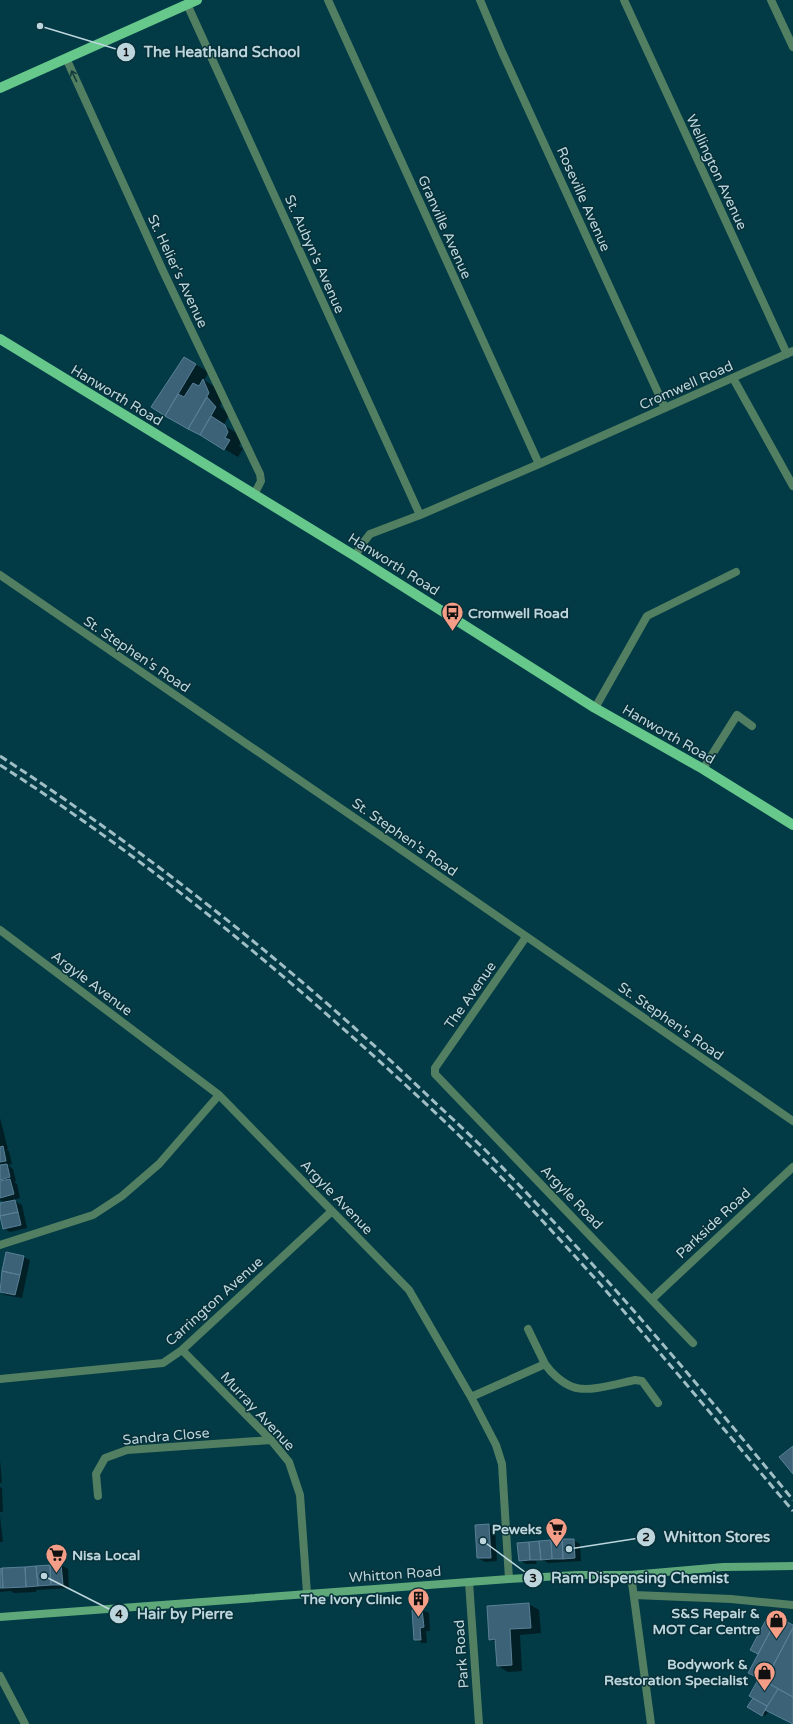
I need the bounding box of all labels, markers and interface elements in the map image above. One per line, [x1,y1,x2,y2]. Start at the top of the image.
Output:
callout: The Heathland School [116,38,308,65]
text: The Heathland School [143,43,300,61]
text: 1 [122,45,130,59]
one-way arrow [70,71,77,83]
street label: Wellington Avenue [682,112,751,233]
street label: Roseville Avenue [553,144,614,254]
street label: Granville Avenue [414,173,475,282]
street label: St. Aubyn's Avenue [281,192,348,316]
street label: St. Helier's Avenue [144,212,211,331]
street label: Cromwell Road [637,357,736,414]
street label: Hanworth Road [68,361,166,430]
street label: Hanworth Road [345,530,443,599]
bus stop icon: Cromwell Road [440,600,466,633]
place label: Cromwell Road [468,605,569,622]
street label: St. Stephen's Road [80,612,193,696]
street label: Hanworth Road [619,701,718,768]
street label: St. Stephen's Road [349,795,461,880]
street label: Argyle Avenue [48,947,136,1019]
street label: The Avenue [441,958,500,1032]
street label: St. Stephen's Road [615,979,727,1064]
street label: Argyle Avenue [297,1157,377,1238]
street label: Argyle Road [537,1162,606,1233]
street label: Parkside Road [673,1185,754,1262]
street label: Carrington Avenue [162,1253,267,1350]
street label: Murray Avenue [217,1368,299,1454]
street label: Sandra Close [122,1424,210,1449]
supermarket icon: Peweks [544,1516,570,1549]
place label: Peweks [492,1521,542,1538]
callout: Whitton Stores [636,1524,778,1551]
text: Whitton Stores [664,1528,770,1546]
text: 2 [642,1530,650,1544]
supermarket icon: Nisa Local [43,1542,69,1575]
place label: Nisa Local [72,1547,140,1564]
street label: Whitton Road [348,1563,442,1586]
callout: Ram Dispensing Chemist [523,1564,737,1591]
text: Ram Dispensing Chemist [551,1569,729,1588]
text: 3 [529,1571,537,1585]
building icon: The Ivory Clinic [405,1586,431,1619]
place label: The Ivory Clinic [300,1591,403,1608]
callout: Hair by Pierre [109,1600,241,1627]
text: Hair by Pierre [137,1605,234,1624]
place label: S&S Repair & MOT Car Centre [653,1605,760,1638]
text: 4 [115,1607,123,1621]
shop icon: S&S Repair & MOT Car Centre [763,1608,789,1641]
street label: Park Road [451,1619,472,1689]
place label: Bodywork & Restoration Specialist [604,1656,749,1689]
shop icon: Bodywork & Restoration Specialist [751,1659,777,1692]

